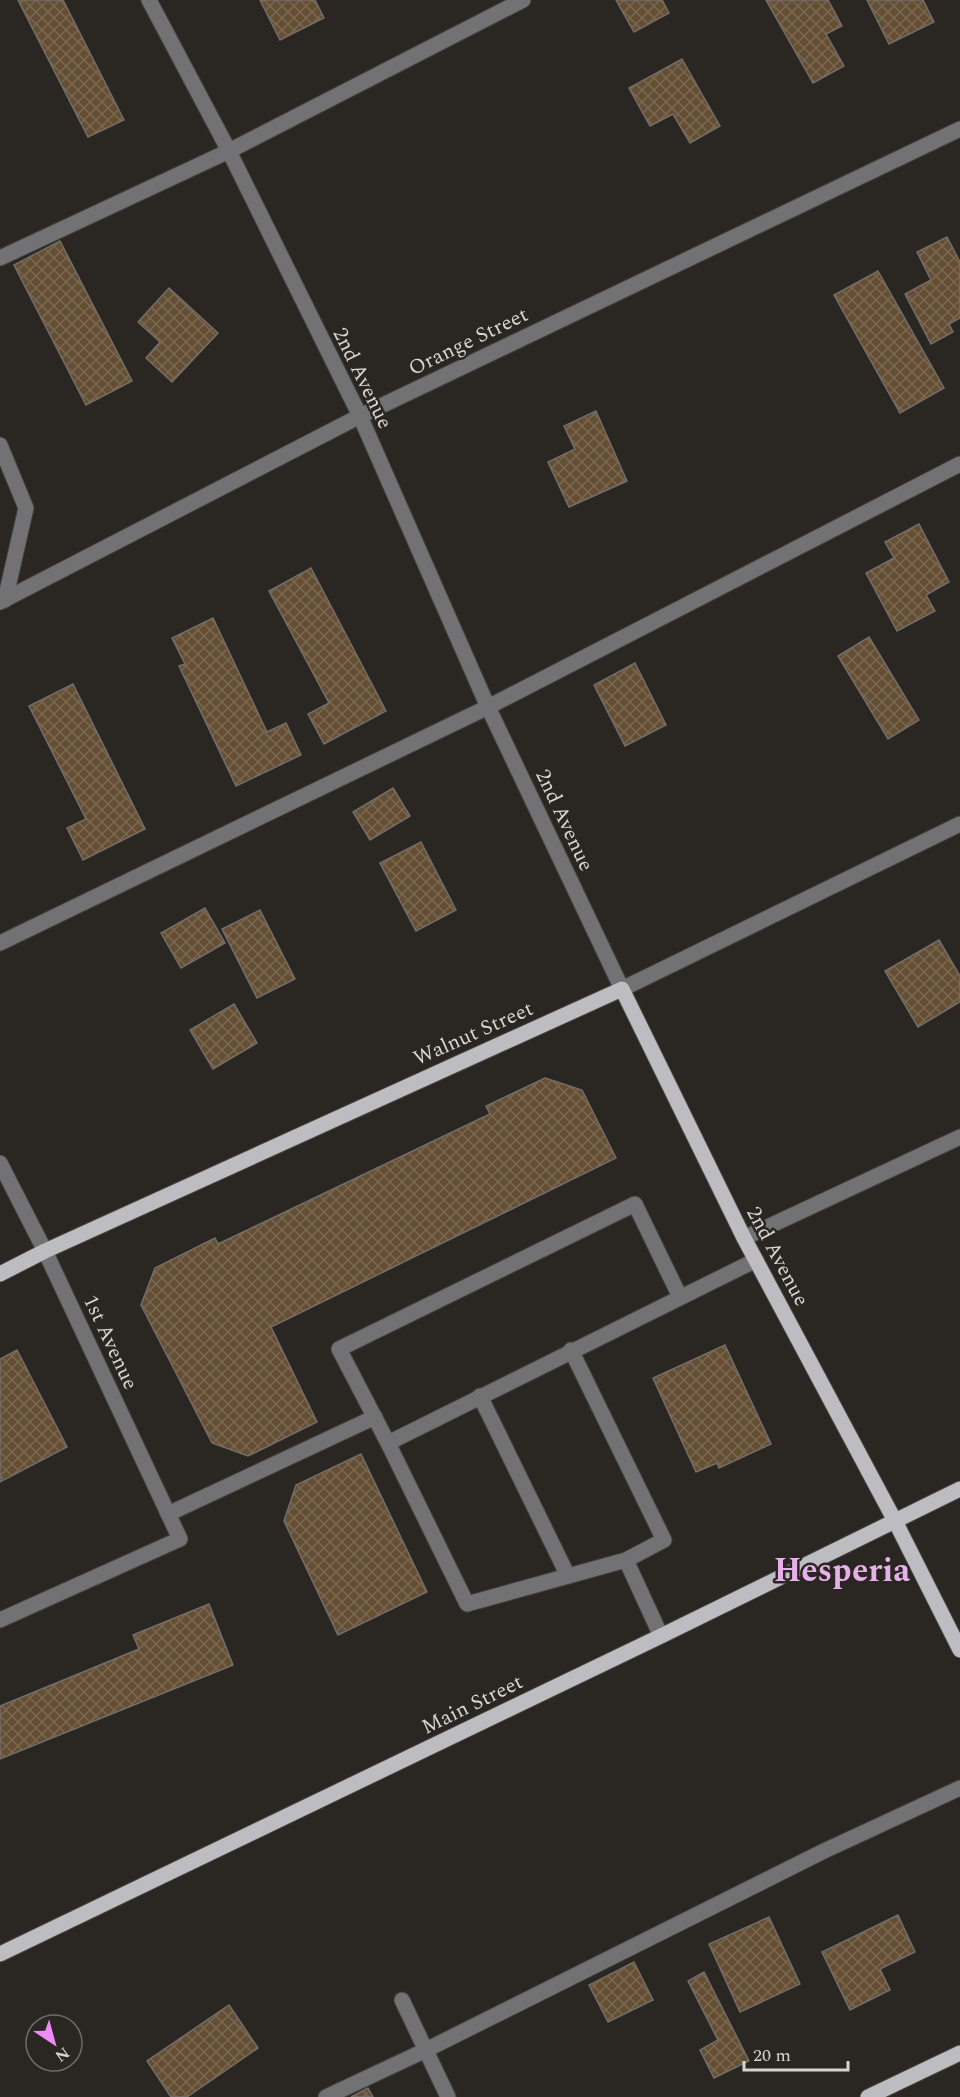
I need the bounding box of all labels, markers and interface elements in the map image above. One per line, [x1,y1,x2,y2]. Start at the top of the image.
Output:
street label: Orange Street [403,299,534,385]
street label: 2nd Avenue [324,322,400,434]
street label: 2nd Avenue [527,764,602,877]
street label: Walnut Street [408,993,539,1075]
street label: 2nd Avenue [737,1201,817,1312]
street label: 1st Avenue [74,1290,146,1395]
district label: Hesperia [774,1546,910,1596]
street label: Main Street [416,1667,529,1743]
north arrow [24,2013,84,2073]
scale bar [744,2034,848,2072]
text: N [50,2041,75,2068]
text: 20 m [753,2042,791,2069]

